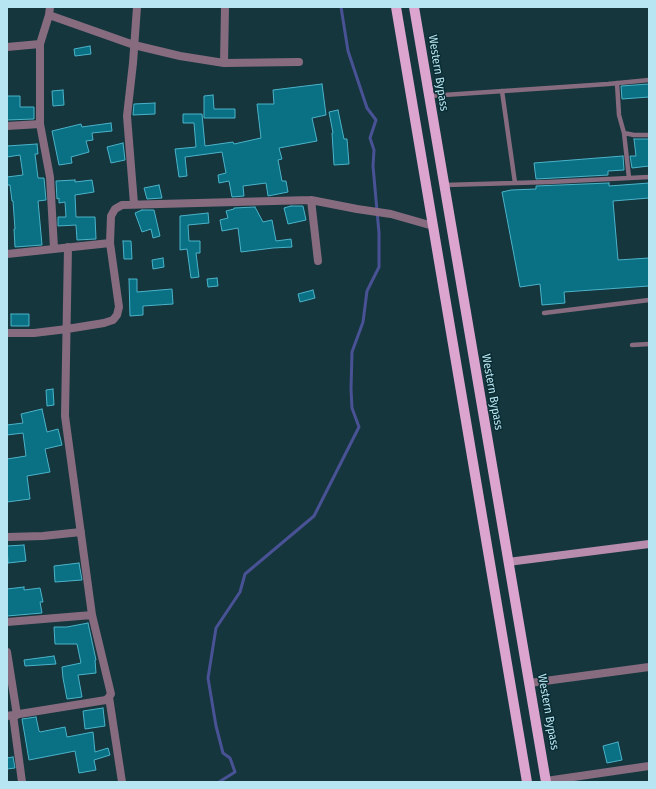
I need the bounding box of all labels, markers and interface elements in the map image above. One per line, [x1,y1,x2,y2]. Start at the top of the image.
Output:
street label: Western Bypass [425,34,451,112]
street label: Western Bypass [478,353,506,431]
street label: Western Bypass [534,673,562,751]

